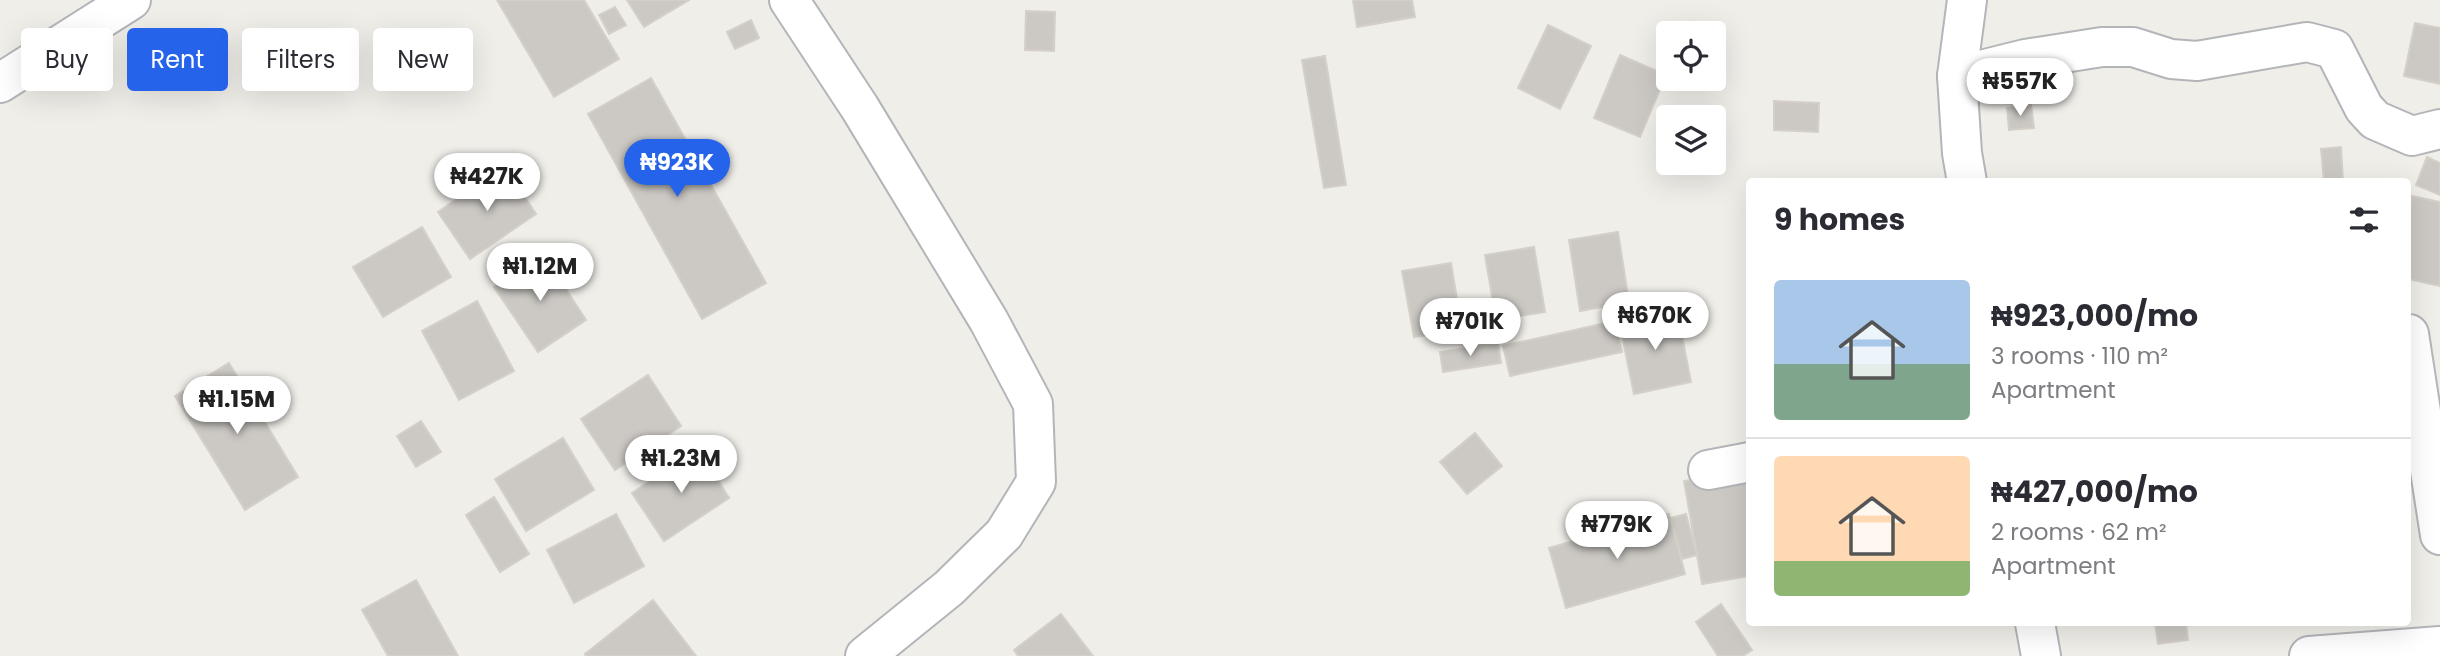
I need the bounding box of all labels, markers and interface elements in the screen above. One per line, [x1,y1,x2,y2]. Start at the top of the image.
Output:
map controls [1656,21,1726,175]
button: locate [1656,21,1726,91]
chip: Buy [21,28,113,91]
chip: Rent [127,28,228,91]
chip: Filters [242,28,359,91]
chip: New [373,28,473,91]
pin: ₦557K [1971,58,2069,118]
text: ₦557K [1983,65,2057,97]
button: layers [1656,105,1726,175]
pin: ₦923K [628,140,726,199]
text: ₦923K [640,146,714,178]
pin: ₦427K [438,154,536,213]
text: ₦427K [450,160,524,192]
text: 9 homes [1774,198,1905,241]
icon: filters [2345,201,2383,239]
pin: ₦1.12M [483,244,597,303]
text: ₦1.12M [503,250,577,282]
pin: ₦670K [1606,292,1704,352]
text: ₦923,000/mo [1991,294,2198,337]
pin: ₦701K [1421,298,1519,358]
text: ₦670K [1618,299,1692,331]
text: ₦701K [1436,305,1504,337]
icon: home [1830,308,1914,392]
text: 3 rooms · 110 m² [1991,340,2168,372]
text: Apartment [1991,374,2116,406]
pin: ₦1.15M [180,376,294,436]
text: ₦1.15M [199,383,275,415]
pin: ₦1.23M [624,435,738,495]
text: ₦1.23M [641,442,721,474]
text: ₦427,000/mo [1991,470,2198,513]
icon: home [1830,484,1914,568]
pin: ₦779K [1568,502,1666,561]
text: ₦779K [1581,508,1653,540]
text: 2 rooms · 62 m² [1991,516,2167,548]
text: Apartment [1991,550,2116,582]

